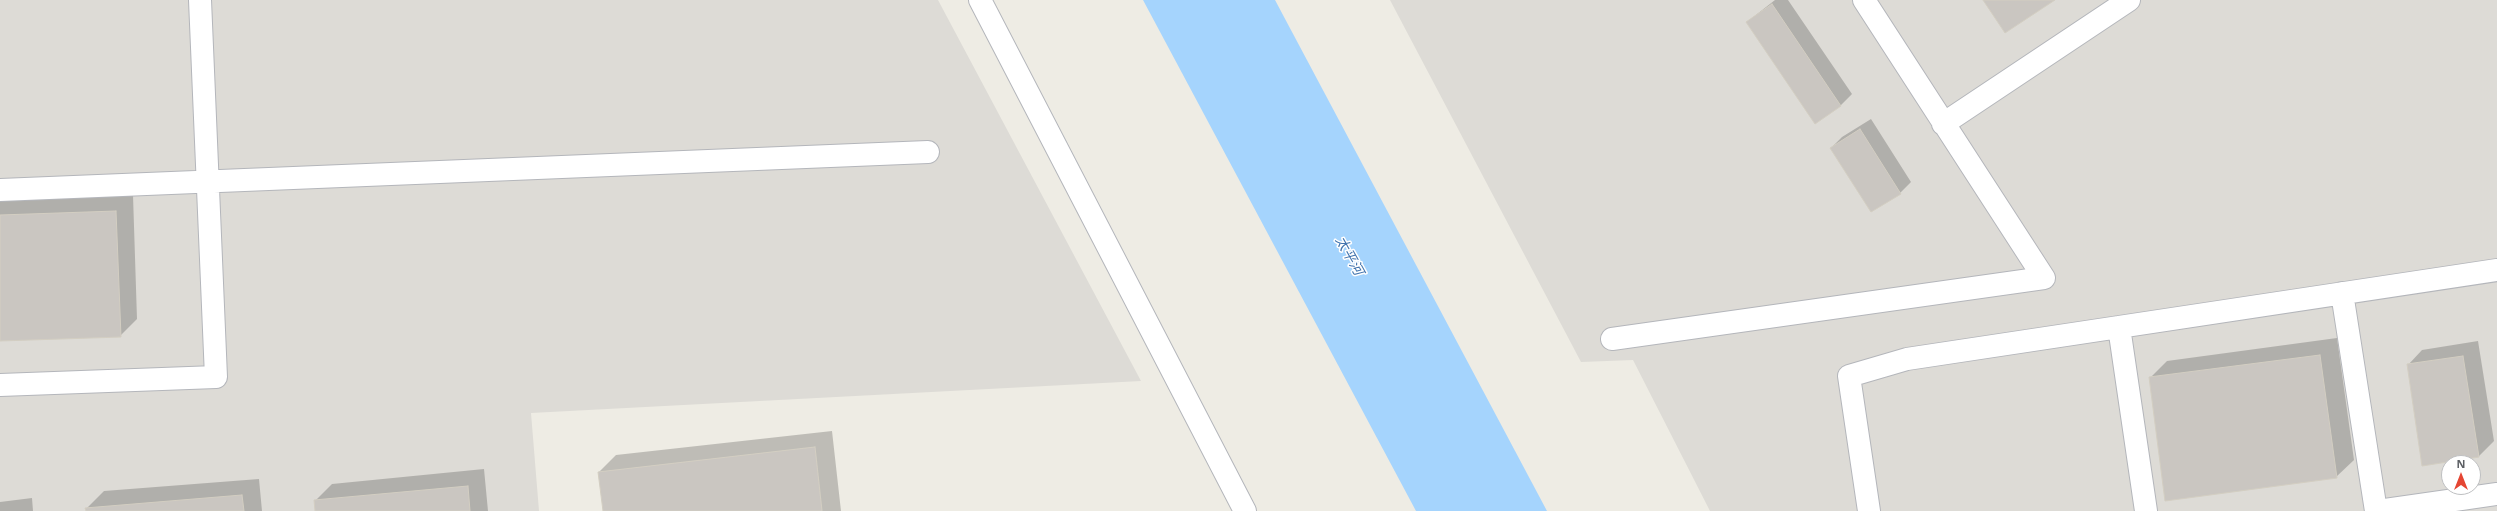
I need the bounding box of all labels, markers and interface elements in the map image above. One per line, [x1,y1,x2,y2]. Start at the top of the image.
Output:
water label: 太平河 [1331,234,1367,278]
north arrow [2441,455,2481,495]
text: N [2457,456,2465,471]

